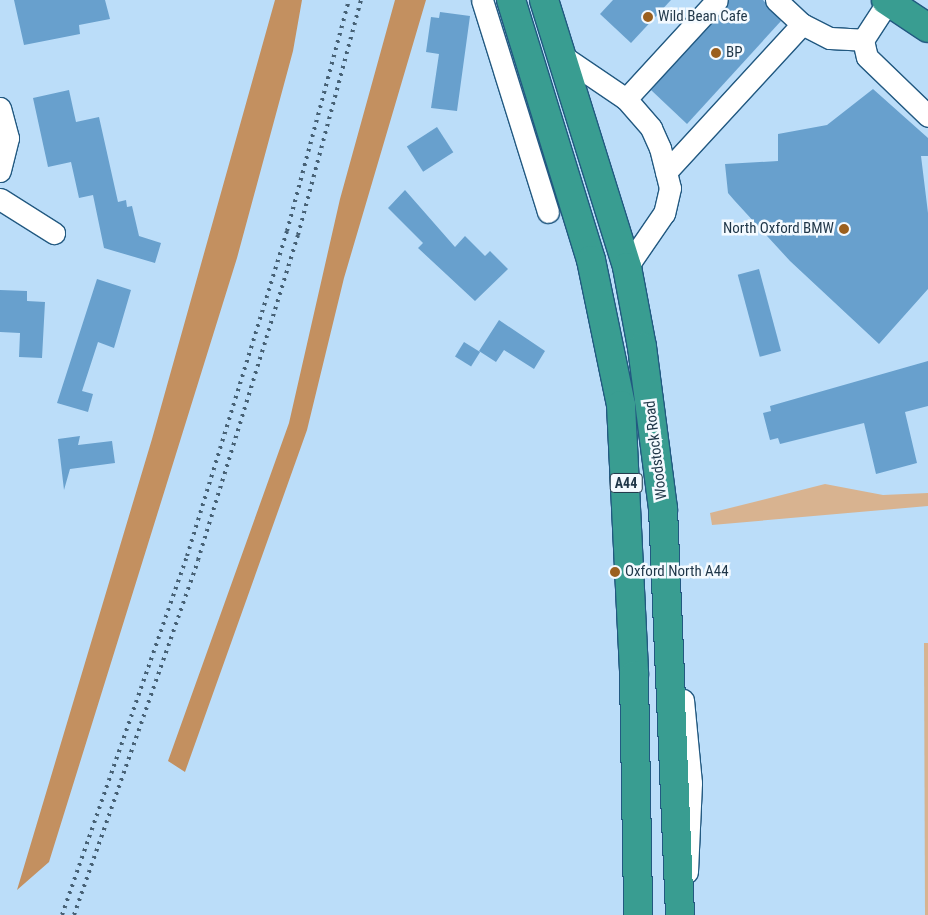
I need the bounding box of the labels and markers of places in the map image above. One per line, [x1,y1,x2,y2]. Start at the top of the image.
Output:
place label: Wild Bean Cafe [658,8,748,26]
marker: Wild Bean Cafe [642,11,654,23]
place label: BP [726,44,743,62]
marker: BP [710,47,722,59]
place label: North Oxford BMW [723,220,834,238]
marker: North Oxford BMW [838,223,850,235]
place label: Oxford North A44 [625,563,729,581]
marker: Oxford North A44 [609,566,621,578]

